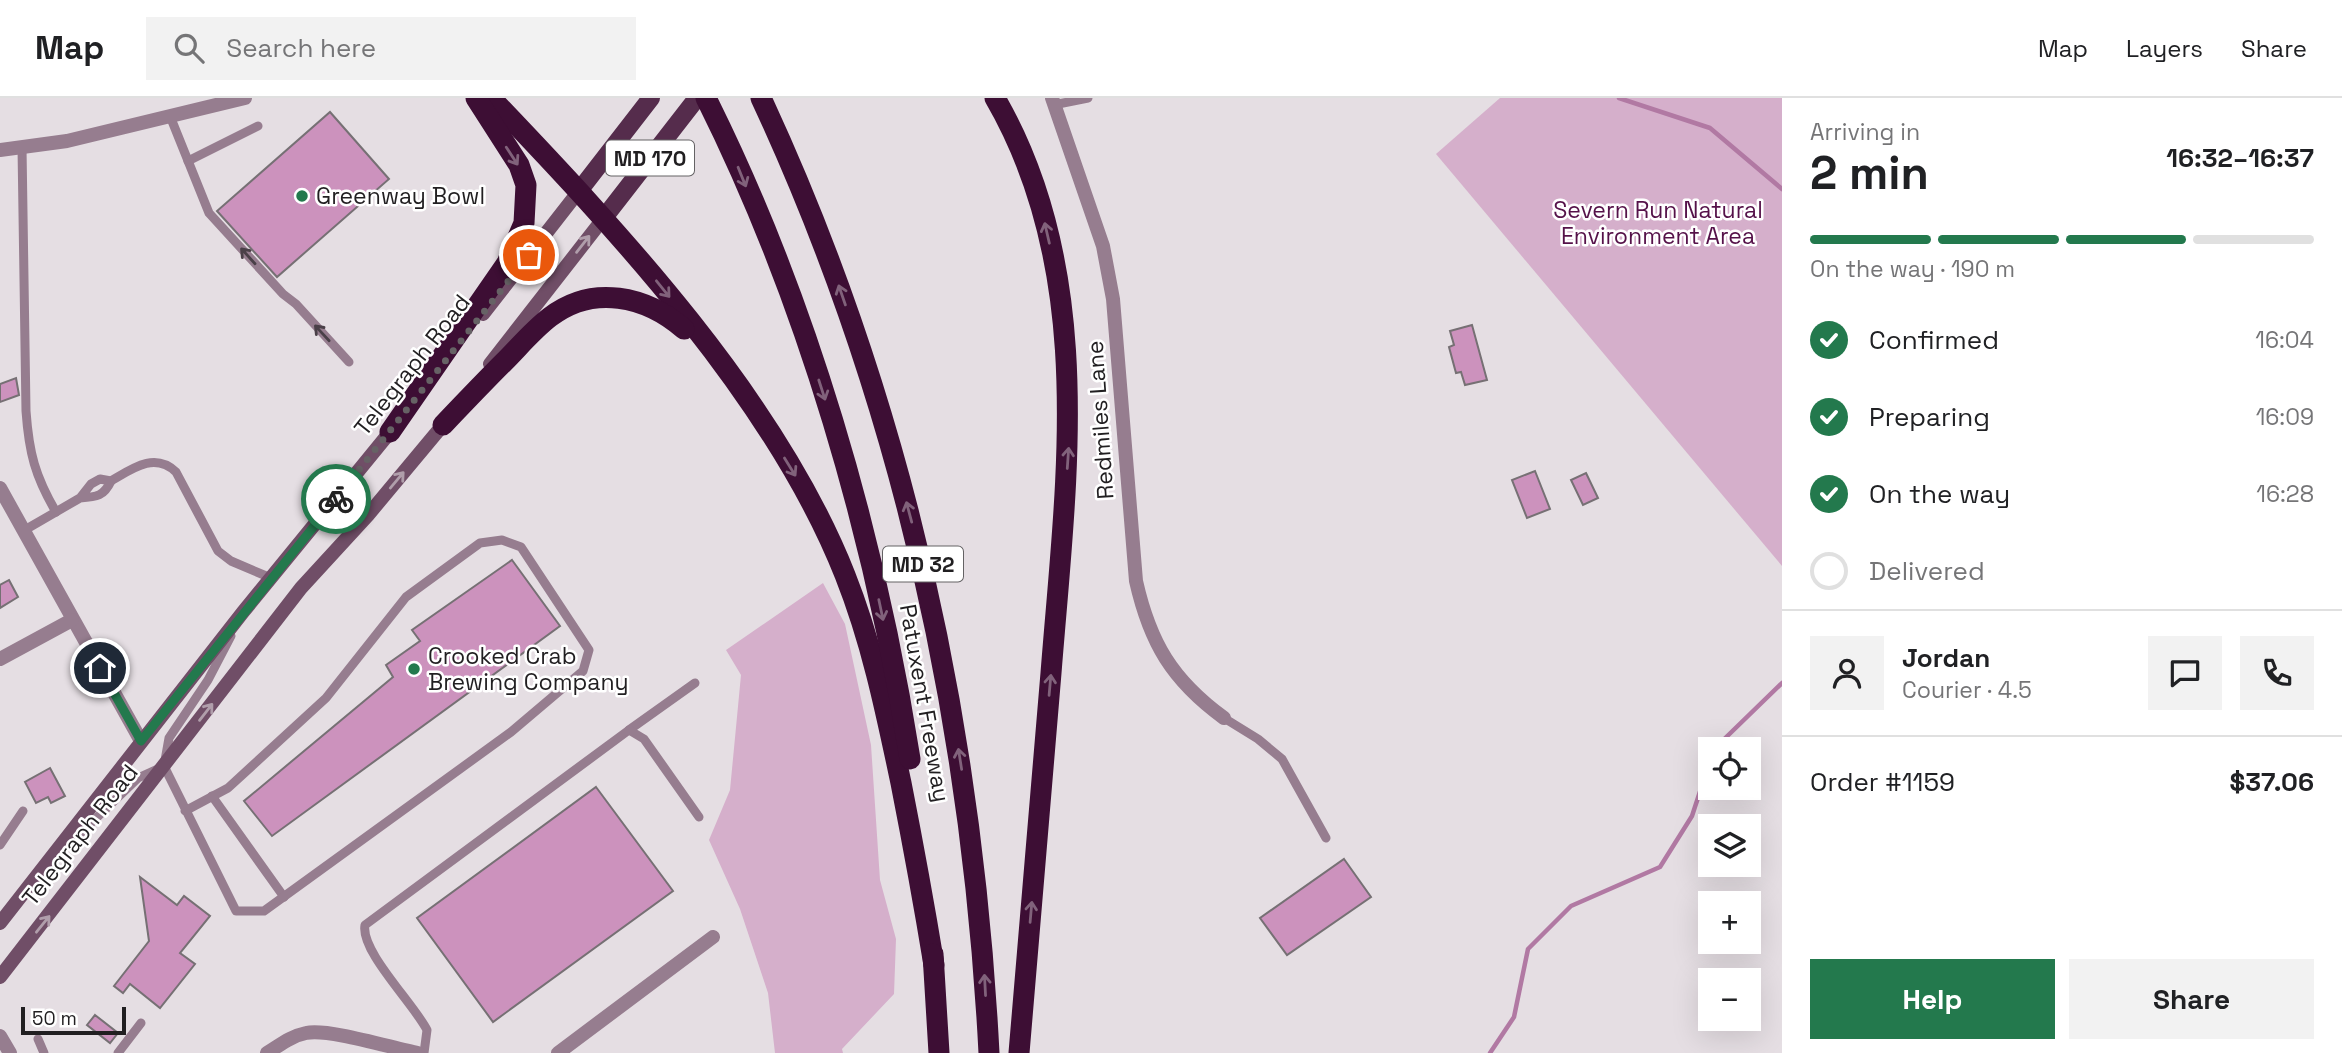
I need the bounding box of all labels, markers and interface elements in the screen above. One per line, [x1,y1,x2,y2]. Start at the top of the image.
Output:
search box [146,17,636,80]
text: Map [35,27,104,69]
icon: search [170,29,208,67]
text: Search here [226,31,376,65]
text: Map [2038,33,2088,64]
text: Layers [2126,33,2203,64]
text: Share [2241,33,2307,64]
text: Arriving in [1810,117,1920,147]
road number: MD 170 [606,140,694,176]
text: 16:32–16:37 [2166,141,2314,175]
text: 2 min [1810,144,1929,202]
one-way arrow [506,145,520,165]
one-way arrow [737,166,750,188]
place label: Greenway Bowl [316,181,485,211]
marker: Greenway Bowl [294,188,310,204]
park label: Severn Run Natural Environment Area [1553,195,1763,251]
one-way arrow [1040,222,1054,245]
pin [499,225,559,285]
one-way arrow [576,235,591,253]
icon: bag [510,236,548,274]
one-way arrow [240,248,257,265]
text: On the way · 190 m [1810,254,2015,284]
one-way arrow [655,280,671,298]
one-way arrow [835,284,847,306]
street label: Telegraph Road [347,288,477,442]
icon: check [1810,321,1848,359]
text: Confirmed [1869,323,1999,357]
one-way arrow [314,325,331,342]
text: 16:04 [2255,325,2314,355]
street label: Redmiles Lane [1079,340,1121,500]
one-way arrow [817,379,829,401]
icon: check [1810,398,1848,436]
text: Preparing [1869,400,1990,434]
text: 16:09 [2256,402,2314,432]
one-way arrow [1062,447,1075,470]
one-way arrow [784,457,798,477]
courier [301,464,371,534]
one-way arrow [389,472,405,490]
icon: check [1810,475,1848,513]
text: On the way [1869,477,2010,511]
text: 16:28 [2256,479,2314,509]
icon: bike [317,480,355,518]
one-way arrow [902,501,915,524]
road number: MD 32 [883,546,963,582]
text: Delivered [1869,554,1985,588]
one-way arrow [875,598,889,621]
street label: Patuxent Freeway [893,602,957,804]
button: person [1810,636,1884,710]
button: chat [2148,636,2222,710]
button: phone [2240,636,2314,710]
pin [70,638,130,698]
place label: Crooked Crab Brewing Company [428,641,628,697]
text: Jordan [1902,641,1990,675]
icon: home [81,649,119,687]
marker: Crooked Crab Brewing Company [406,661,422,677]
one-way arrow [1044,674,1057,697]
text: Courier · 4.5 [1902,675,2032,705]
one-way arrow [198,703,213,722]
map controls [1698,737,1761,1031]
button: locate [1698,737,1761,800]
one-way arrow [953,748,966,771]
street label: Telegraph Road [15,758,145,912]
text: Order #1159 [1810,765,1955,799]
text: $37.06 [2229,765,2314,799]
button: layers [1698,814,1761,877]
button: + [1698,891,1761,954]
one-way arrow [1025,901,1038,924]
one-way arrow [35,915,50,934]
button: Help [1810,959,2055,1039]
button: Share [2069,959,2314,1039]
button: − [1698,968,1761,1031]
one-way arrow [979,974,992,997]
scale bar [21,1004,126,1036]
text: 50 m [32,1006,77,1031]

